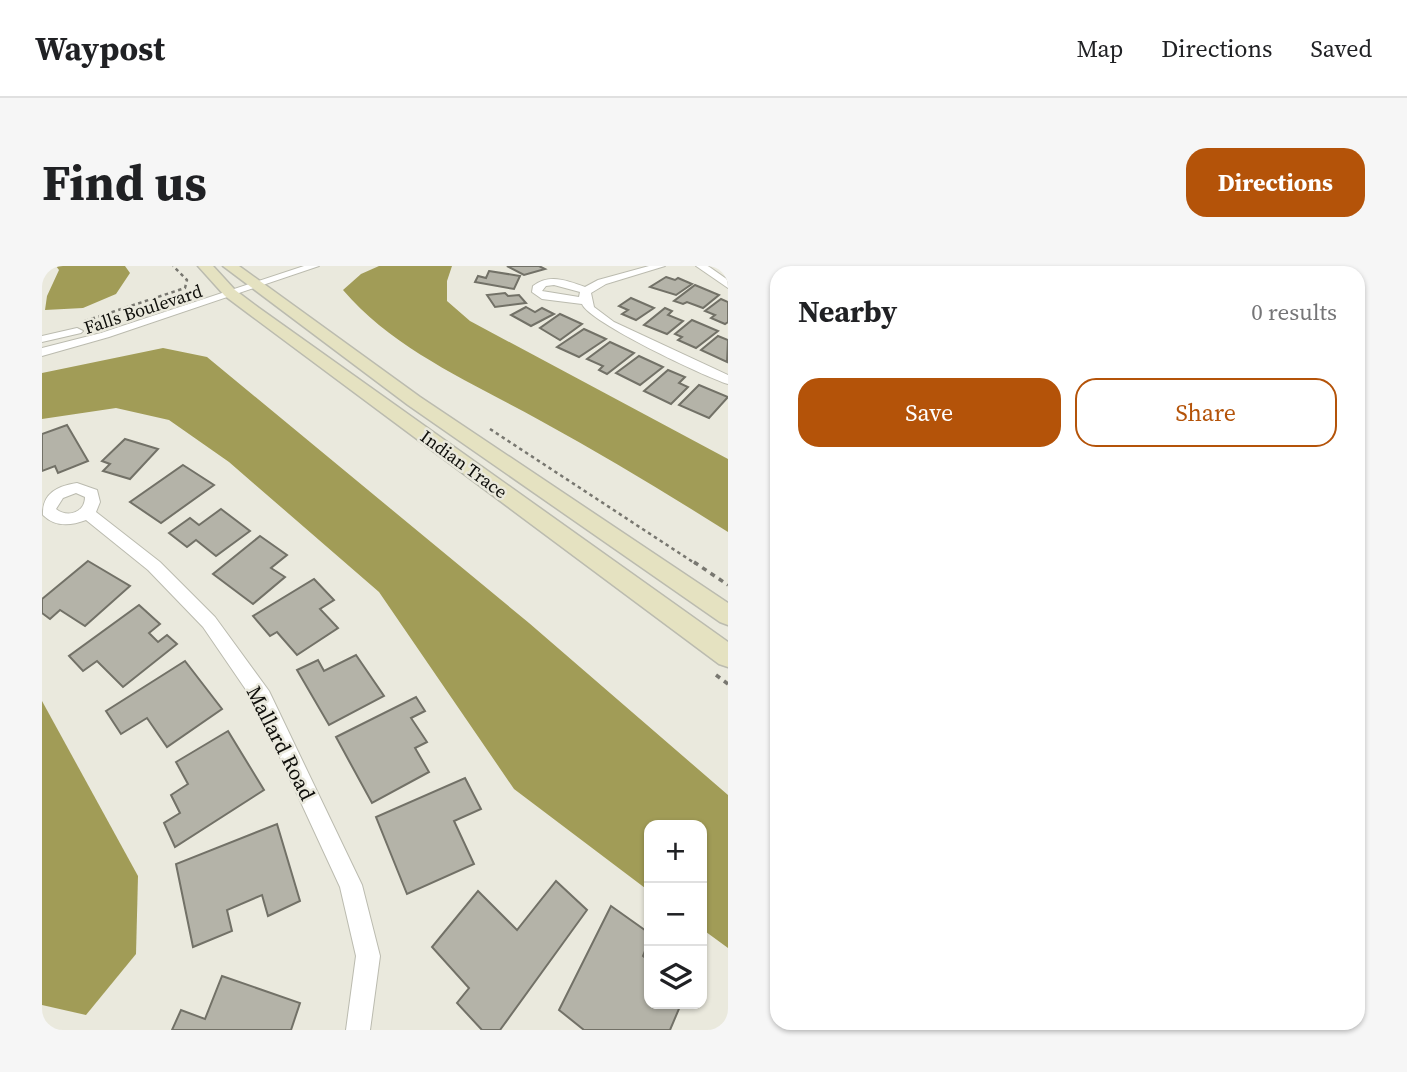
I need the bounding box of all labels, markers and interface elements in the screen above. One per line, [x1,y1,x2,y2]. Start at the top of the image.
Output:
text: Waypost [35,26,165,71]
text: Map [1076,32,1123,65]
text: Directions [1161,32,1272,65]
text: Saved [1310,32,1372,65]
button: Directions [1186,148,1365,217]
text: Find us [42,149,207,216]
street label: Falls Boulevard [81,278,205,340]
text: Nearby [798,291,897,332]
text: 0 results [1251,296,1337,328]
button: Save [798,378,1061,447]
button: Share [1075,378,1337,447]
street label: Indian Trace [415,424,513,504]
street label: Mallard Road [240,681,322,805]
map controls [644,820,707,1009]
button: + [644,820,707,883]
button: − [644,883,707,946]
button: layers [644,946,707,1009]

